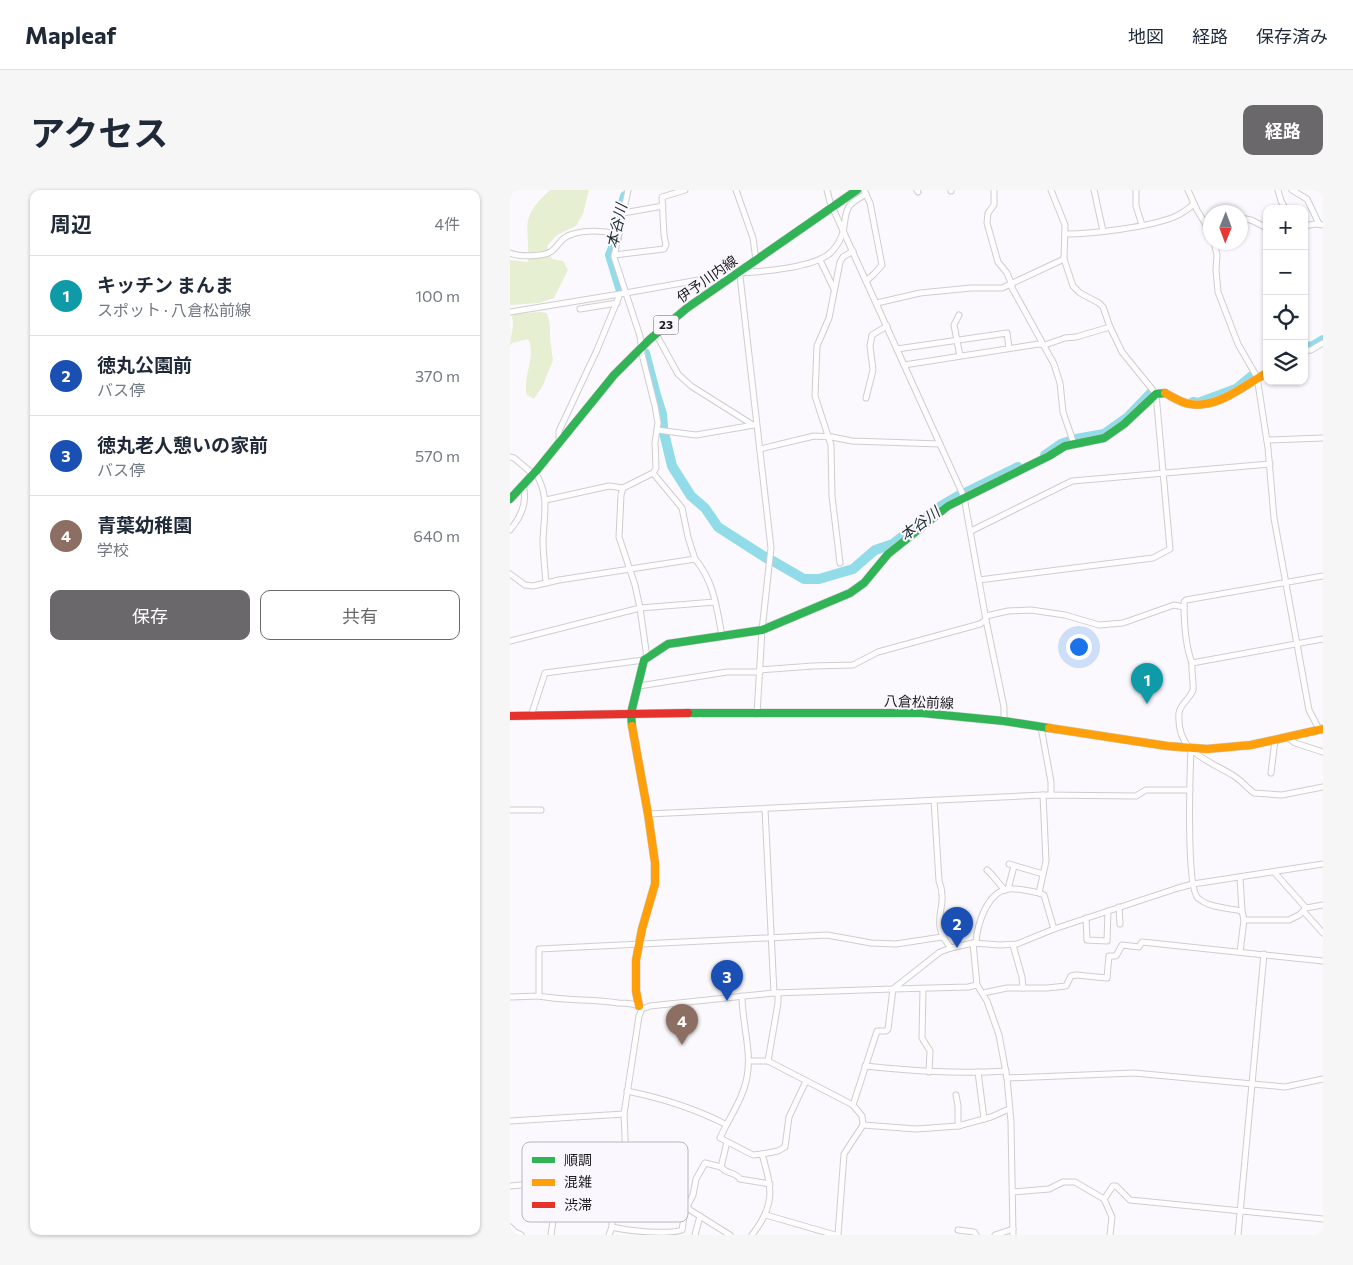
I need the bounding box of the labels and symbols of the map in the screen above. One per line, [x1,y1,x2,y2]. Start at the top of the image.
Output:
water label: 本谷川 [602,200,630,250]
north arrow [1203,205,1248,250]
street label: 伊予川内線 [673,252,740,306]
road number: 23 [654,316,678,334]
water label: 本谷川 [896,501,944,544]
your location [1066,634,1092,660]
pin: 1 [1131,663,1163,704]
street label: 八倉松前線 [884,692,954,711]
pin: 2 [941,907,973,948]
pin: 3 [711,960,743,1001]
pin: 4 [666,1004,698,1045]
legend [522,1142,688,1222]
text: 順調 [564,1151,592,1168]
text: 混雑 [564,1173,592,1190]
text: 渋滞 [564,1196,592,1213]

